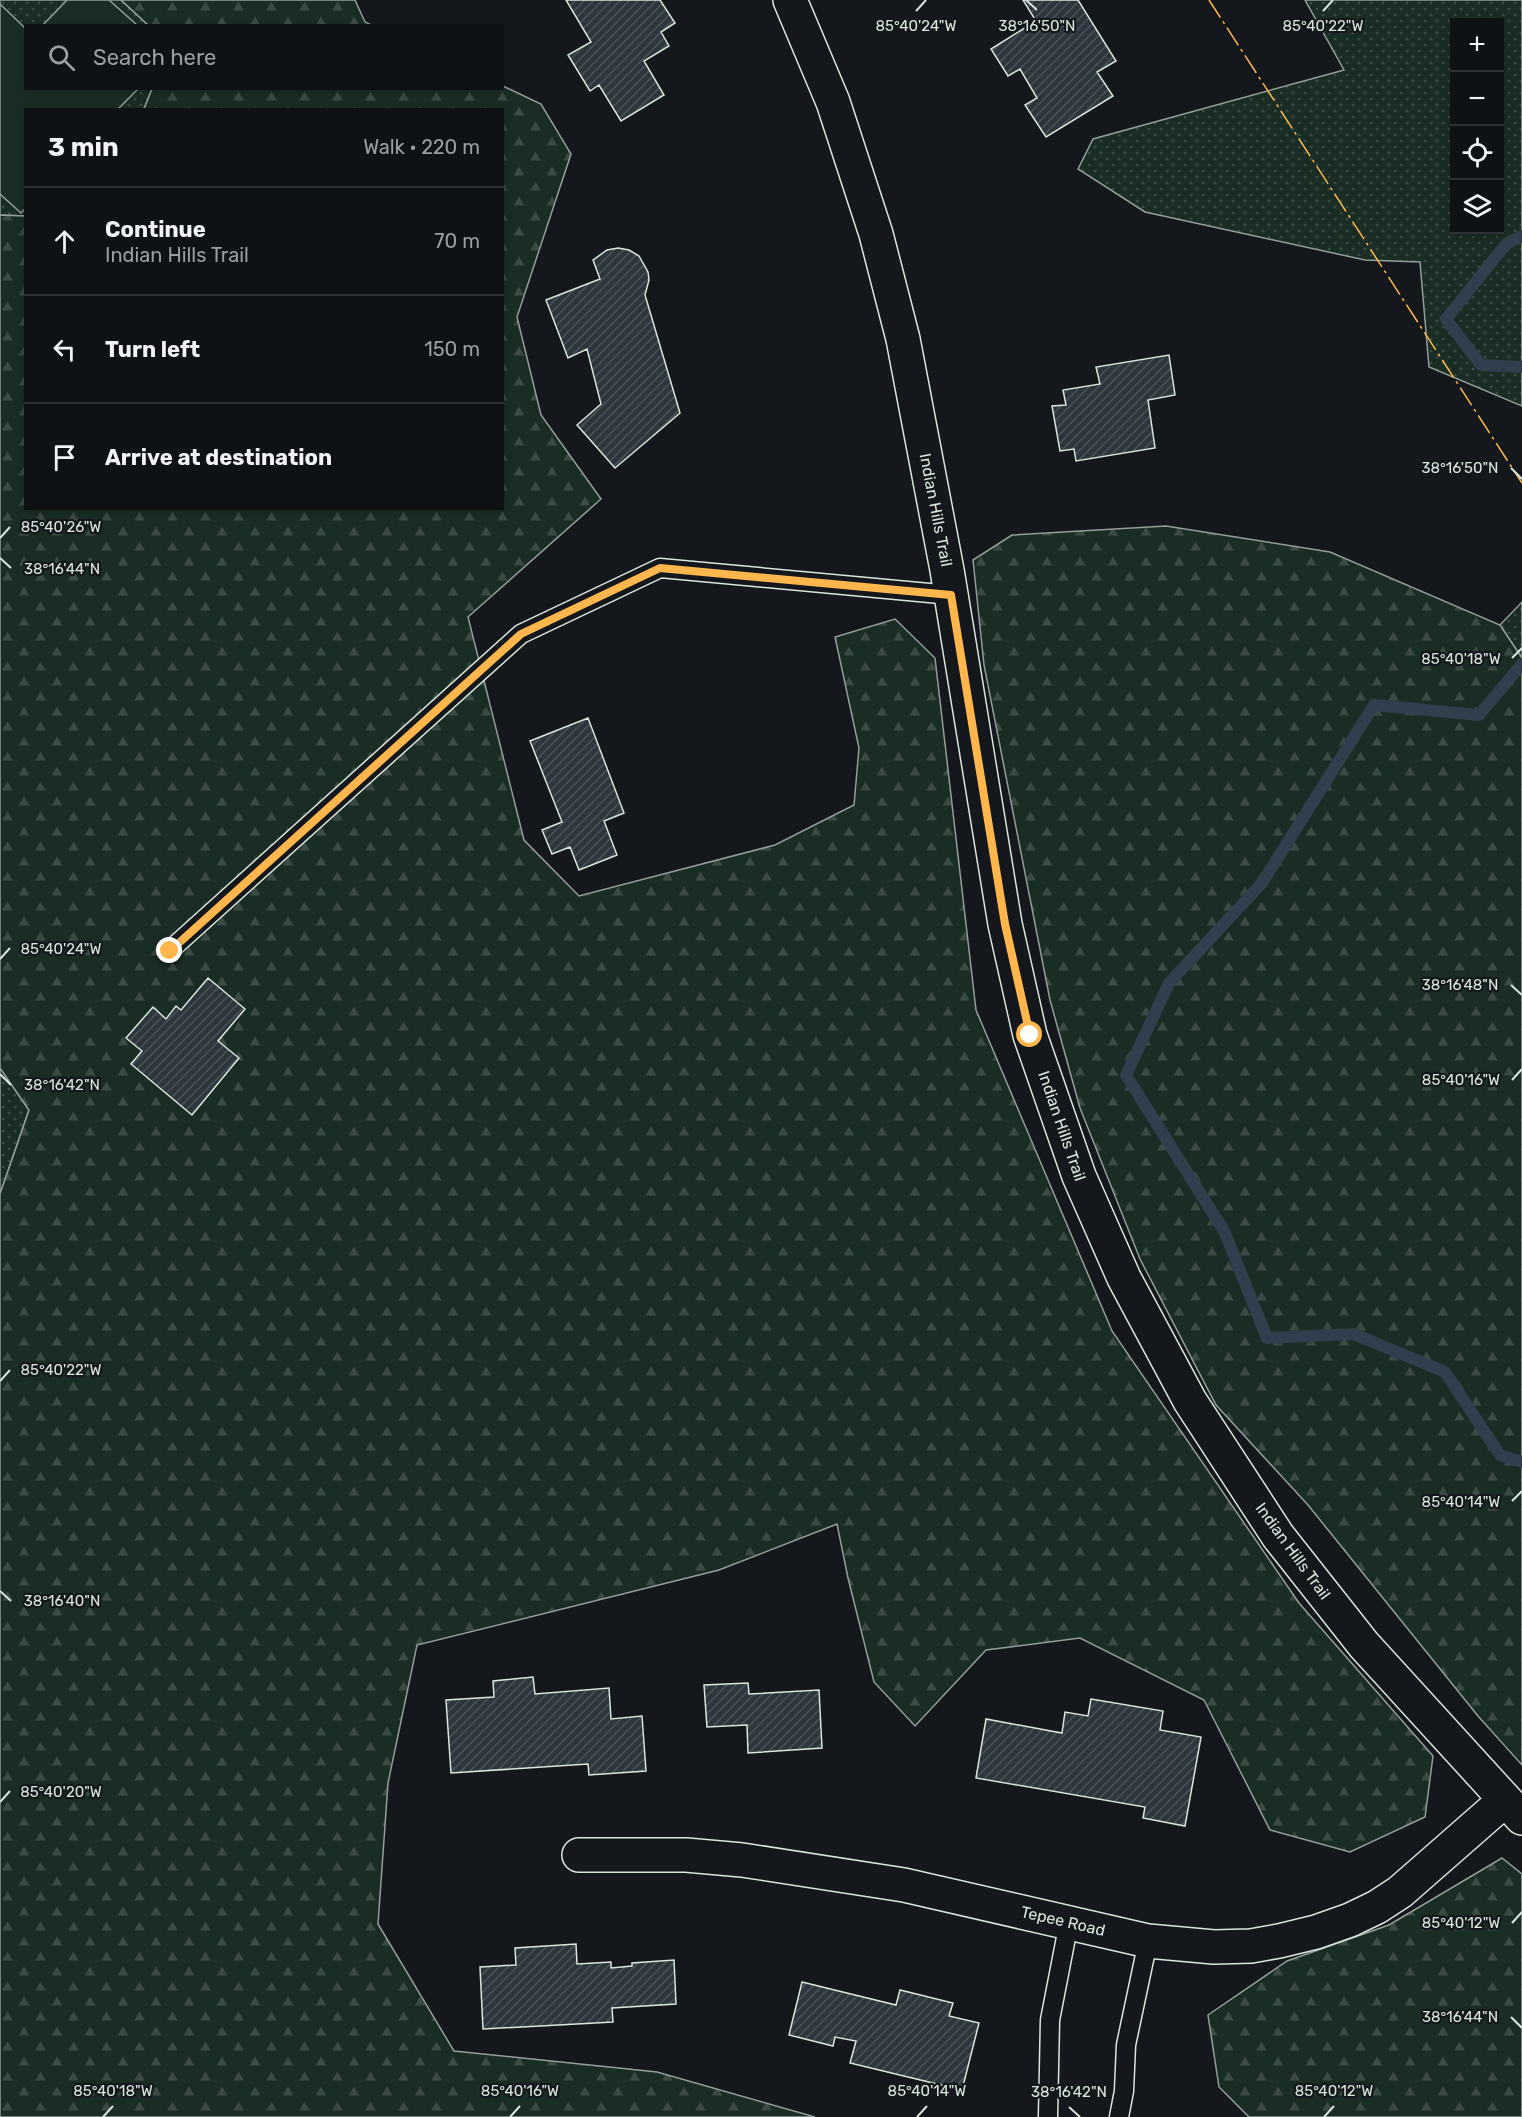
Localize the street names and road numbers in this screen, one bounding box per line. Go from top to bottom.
street label: Indian Hills Trail [916,452,956,568]
street label: Indian Hills Trail [1034,1068,1090,1184]
street label: Indian Hills Trail [1251,1499,1335,1603]
street label: Tepee Road [1019,1902,1107,1940]

